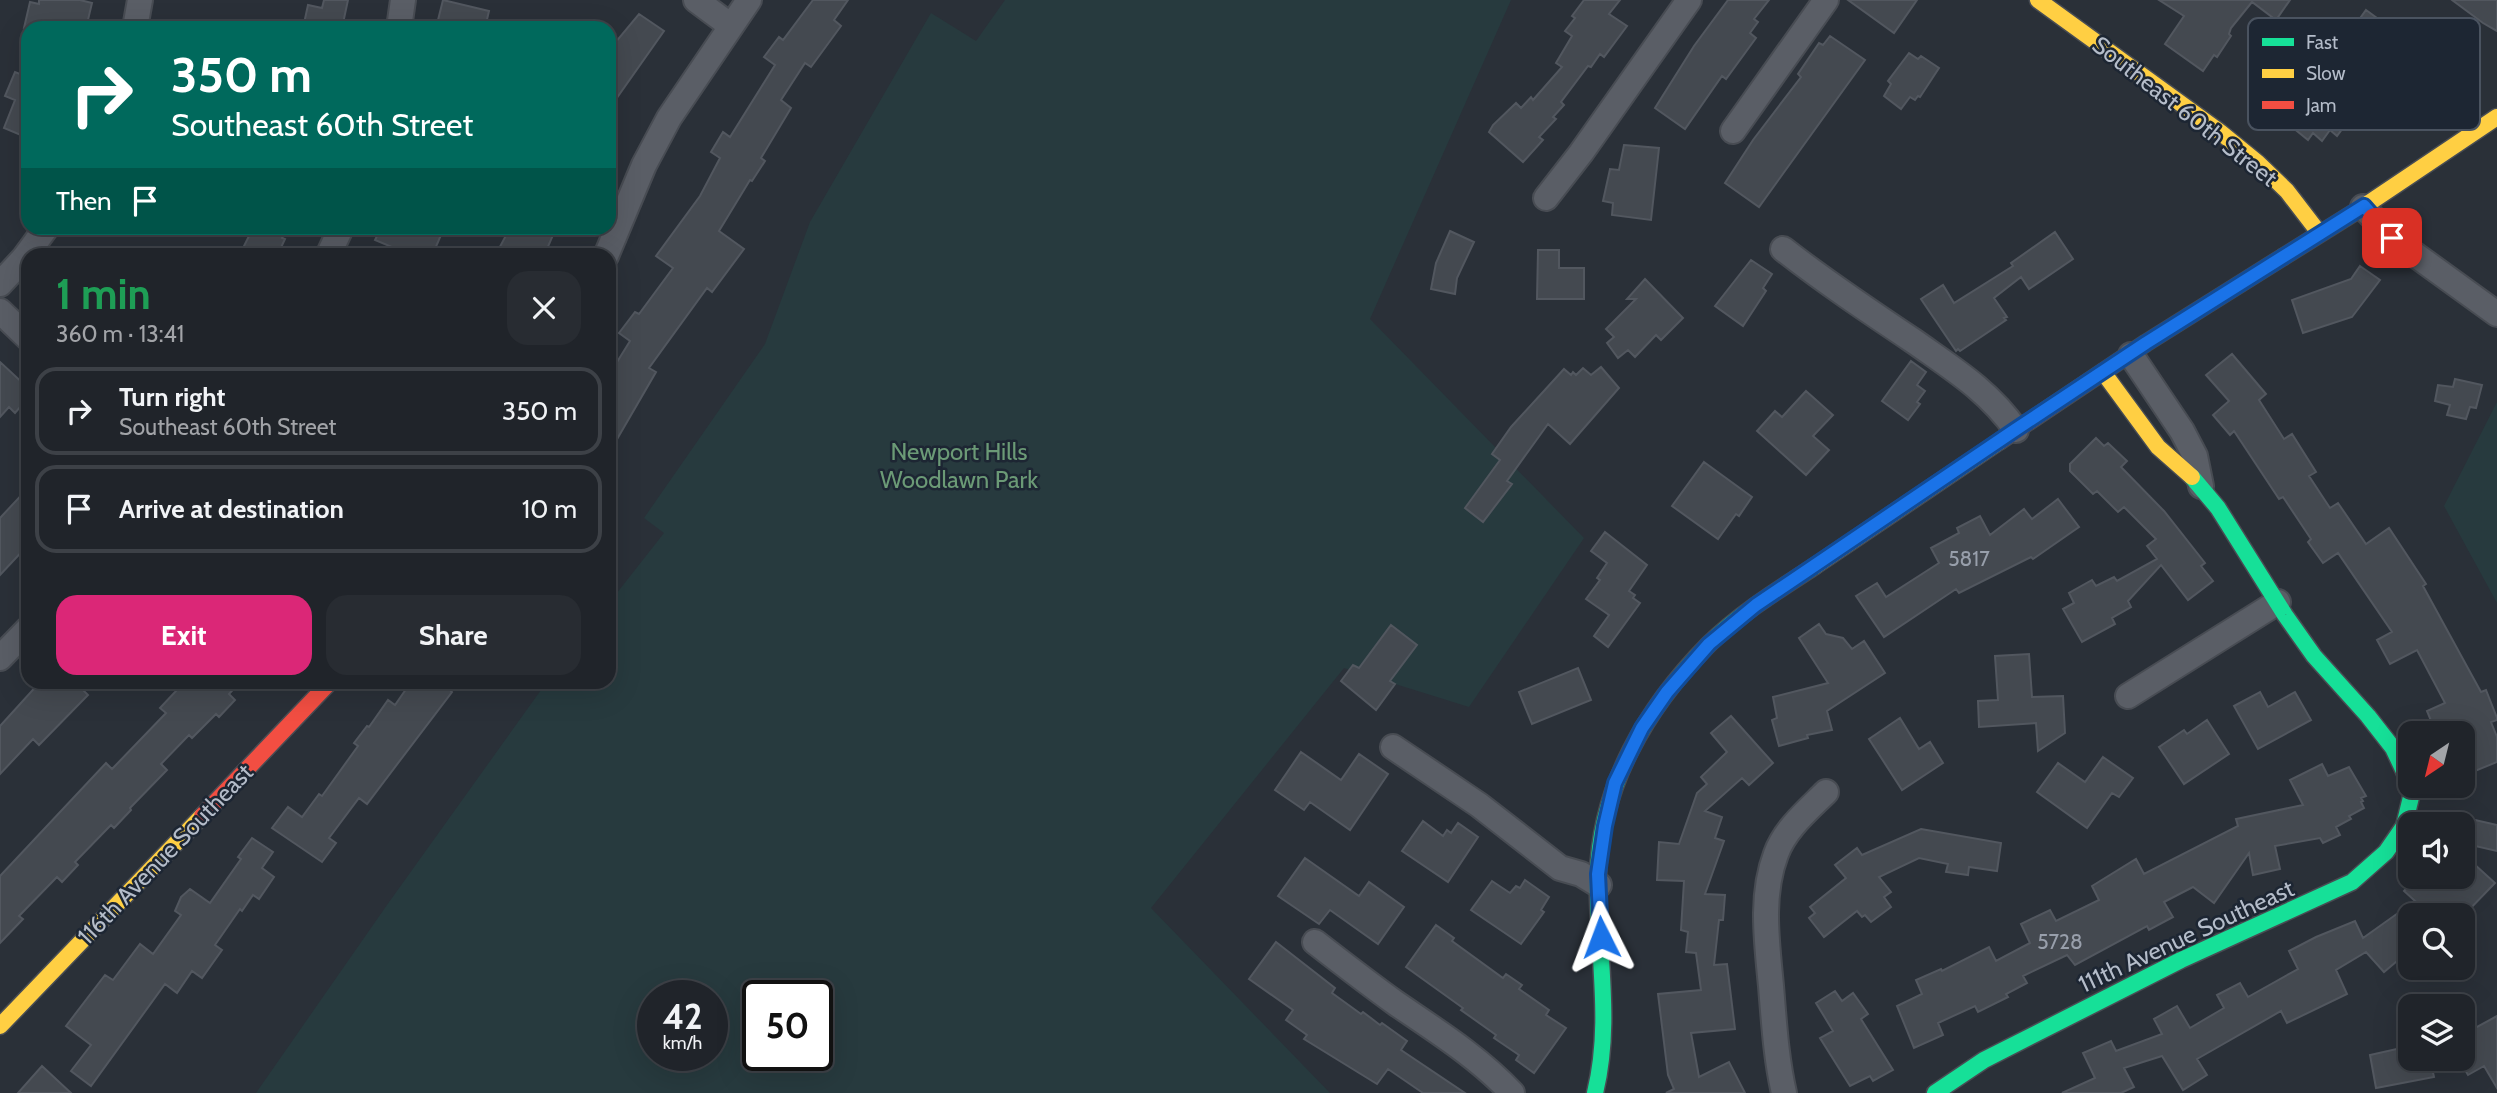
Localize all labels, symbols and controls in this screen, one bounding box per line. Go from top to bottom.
legend [2248,18,2480,130]
street label: Southeast 60th Street [2087,30,2283,192]
text: Fast [2306,31,2339,54]
text: 350 m [171,45,312,104]
icon: right [56,49,147,140]
text: Slow [2306,62,2346,85]
text: Jam [2305,94,2336,117]
text: Southeast 60th Street [171,105,473,144]
icon: arrive [126,182,164,220]
text: Then [56,185,112,217]
pin [2362,208,2422,268]
icon: arrive [2373,219,2411,257]
text: 1 min [56,268,151,320]
button: close [507,271,581,345]
text: 360 m · 13:41 [56,320,184,348]
text: Turn right [119,381,225,413]
icon: right [60,392,98,430]
text: 350 m [502,395,577,427]
text: Southeast 60th Street [119,413,336,441]
park label: Newport Hills Woodlawn Park [880,437,1038,494]
icon: arrive [60,490,98,528]
text: Arrive at destination [119,493,344,525]
text: 10 m [522,493,577,525]
house number: 5817 [1948,546,1990,571]
button: Exit [56,595,312,675]
button: Share [326,595,581,675]
north arrow [2398,721,2474,798]
map controls [2398,721,2475,1071]
street label: 116th Avenue Southeast [71,758,259,950]
button: sound [2398,812,2475,889]
street label: 111th Avenue Southeast [2074,873,2298,999]
position arrow [1564,900,1638,974]
button: search [2398,903,2475,980]
house number: 5728 [2037,929,2083,954]
speed limit sign: 50 [742,980,833,1071]
button: layers [2398,994,2475,1071]
text: 42 [662,995,703,1038]
text: km/h [663,1032,702,1054]

